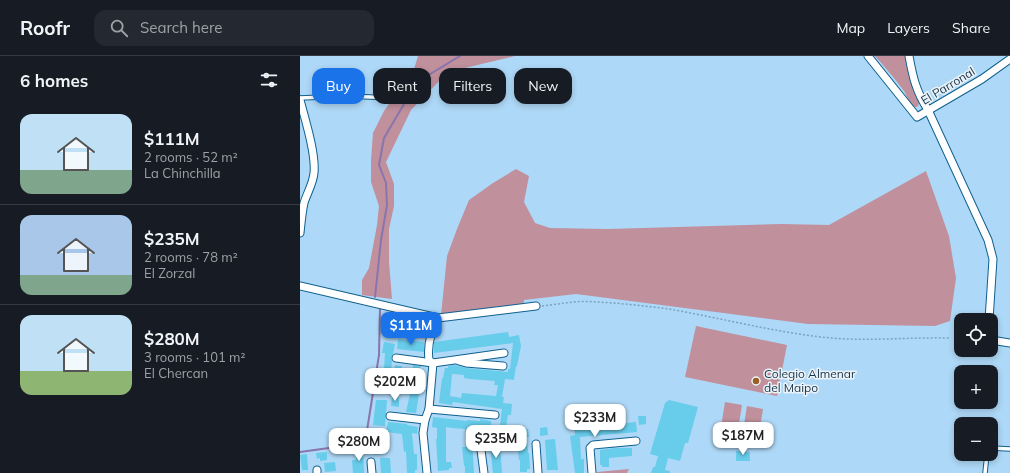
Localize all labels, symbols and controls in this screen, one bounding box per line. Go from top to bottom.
search box [94,10,374,46]
text: Roofr [20,16,70,40]
icon: search [108,17,130,39]
text: Search here [140,18,222,37]
text: Map [836,19,865,37]
text: Layers [887,19,930,37]
text: Share [952,19,990,37]
street label: El Parronal [918,64,977,108]
chip: Buy [312,68,365,104]
chip: Rent [373,68,431,104]
chip: Filters [439,68,506,104]
chip: New [514,68,572,104]
icon: filters [258,69,280,91]
text: 6 homes [20,70,88,91]
text: $111M [144,128,200,149]
icon: home [52,130,100,178]
text: 2 rooms · 52 m² [144,149,238,165]
text: La Chinchilla [144,165,221,181]
text: $235M [144,228,200,249]
icon: home [52,231,100,279]
text: 2 rooms · 78 m² [144,249,238,265]
text: El Zorzal [144,265,195,281]
pin: $111M [383,312,439,346]
map controls [954,313,998,461]
button: locate [954,313,998,357]
text: $111M [390,317,432,333]
text: $280M [144,328,200,349]
icon: home [52,331,100,379]
text: 3 rooms · 101 m² [144,349,245,365]
text: El Chercan [144,365,208,381]
button: + [954,365,998,409]
place label: Colegio Almenar del Maipo [764,366,856,395]
pin: $202M [367,368,423,402]
text: $202M [374,373,416,389]
marker: Colegio Almenar del Maipo [751,376,761,386]
pin: $233M [567,404,623,438]
text: $233M [574,409,616,425]
button: − [954,417,998,461]
pin: $187M [715,422,771,456]
pin: $235M [468,425,524,459]
text: $187M [722,427,764,443]
pin: $280M [331,428,387,462]
text: $235M [475,430,517,446]
text: $280M [338,433,380,449]

